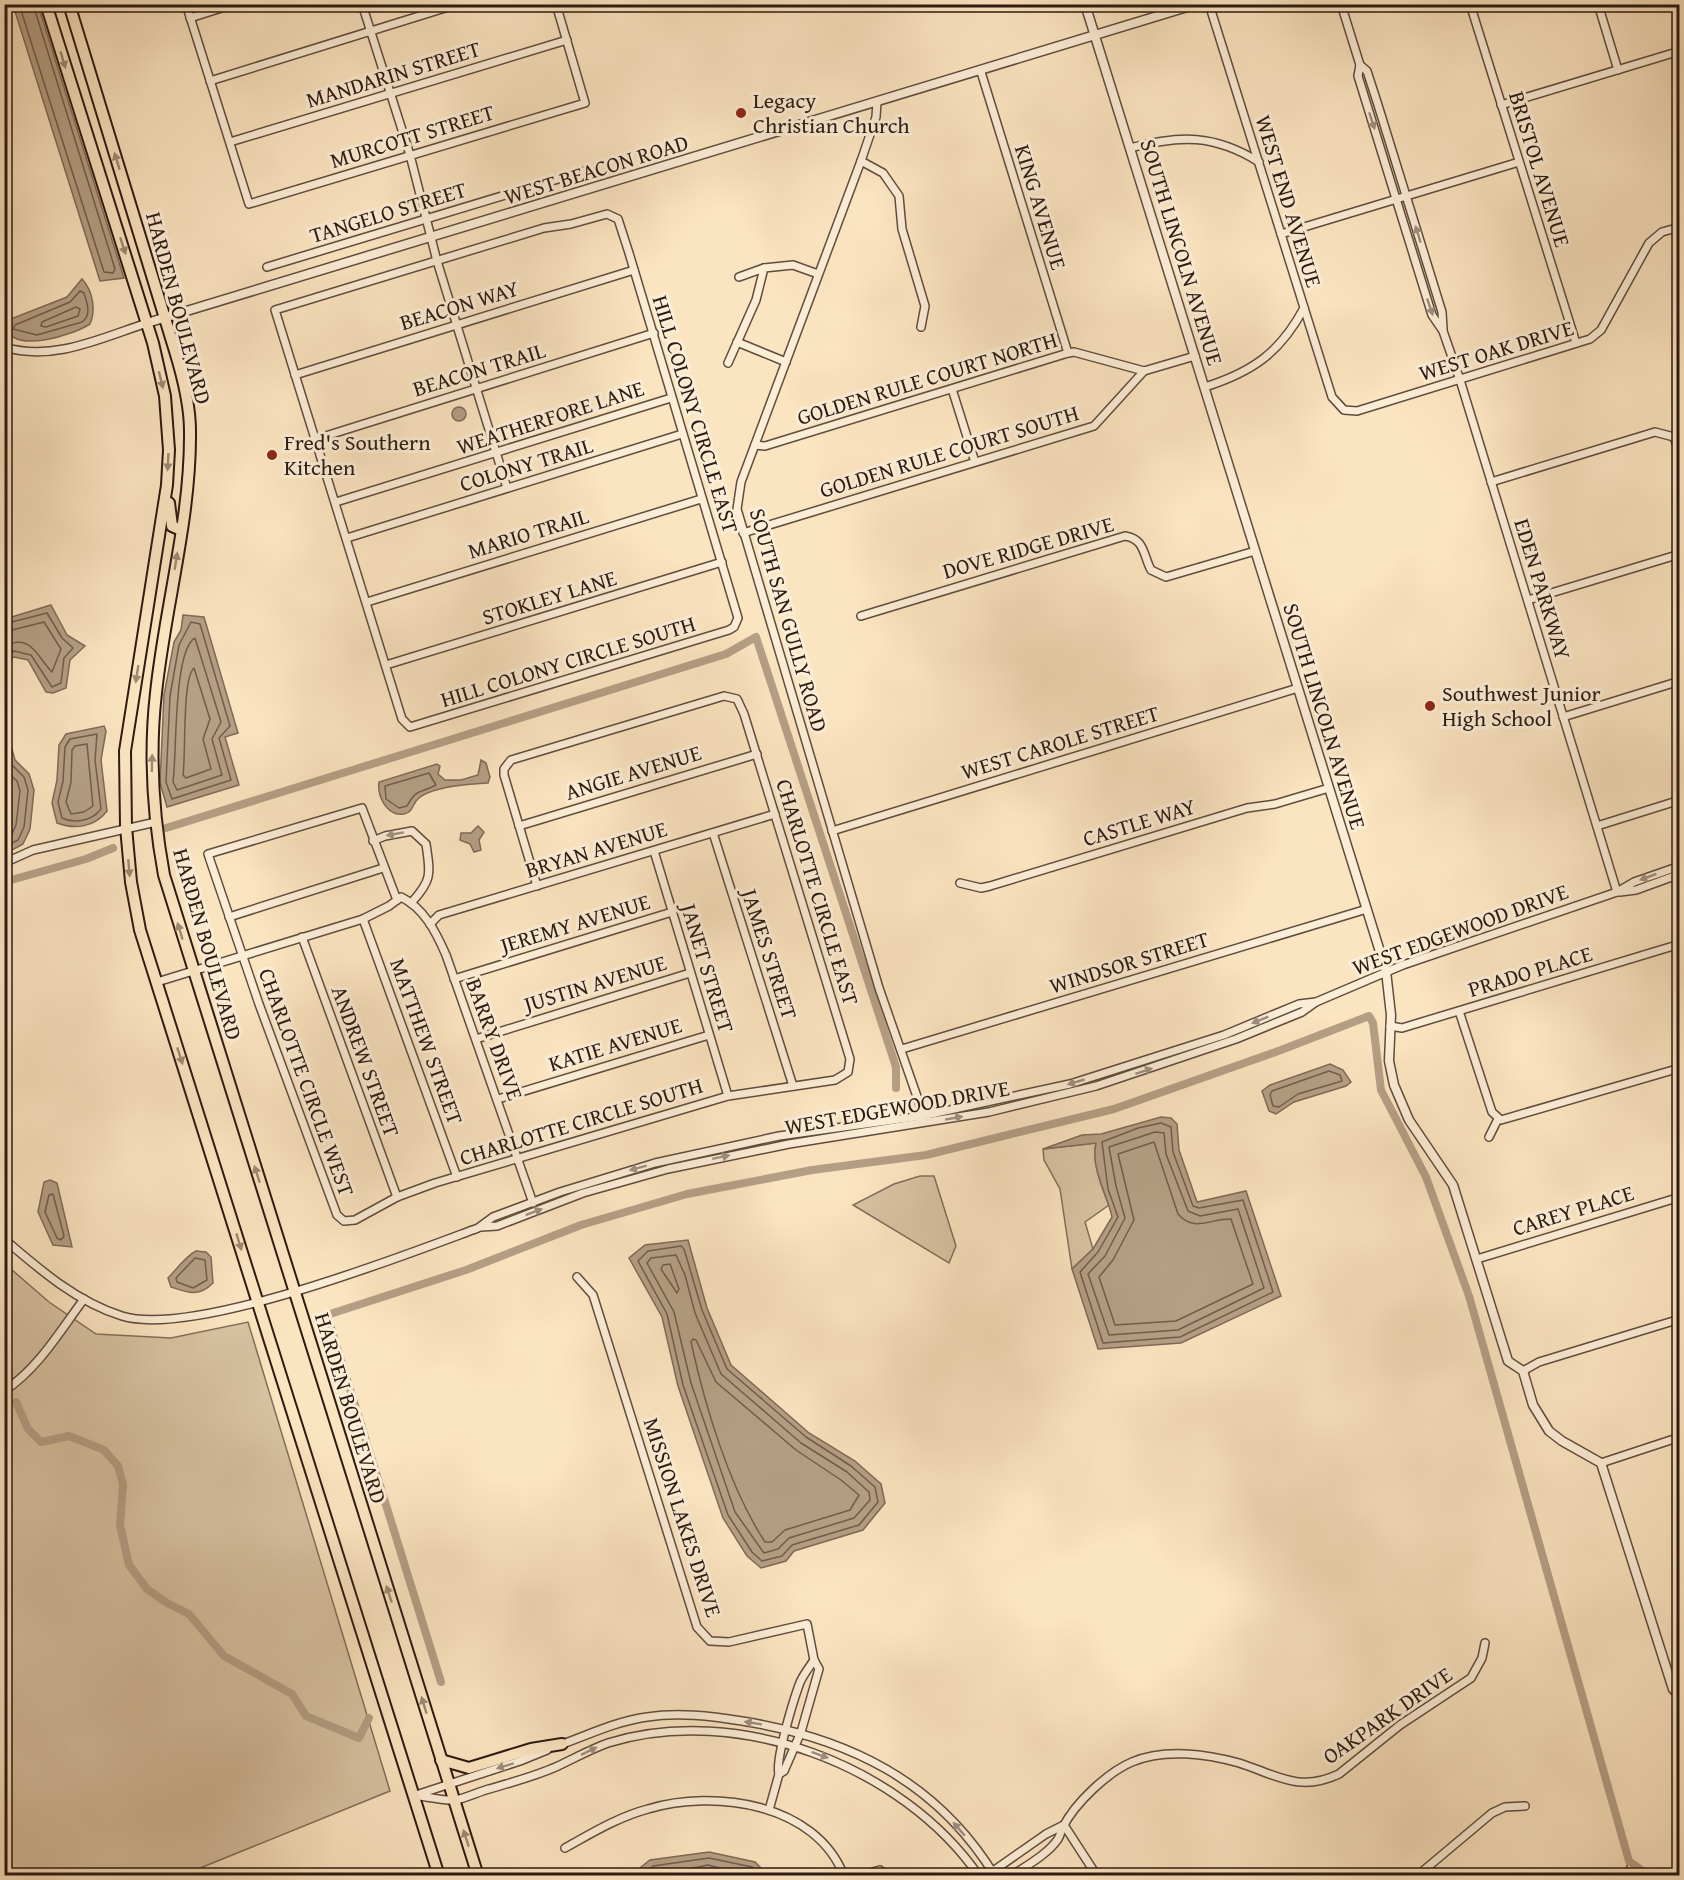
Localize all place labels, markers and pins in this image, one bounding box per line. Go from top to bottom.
place label: Legacy Christian Church [753,84,910,141]
marker: Legacy Christian Church [734,106,748,120]
place label: Fred's Southern Kitchen [284,426,431,483]
marker: Fred's Southern Kitchen [265,448,279,462]
place label: Southwest Junior High School [1442,677,1601,734]
marker: Southwest Junior High School [1423,699,1437,713]

